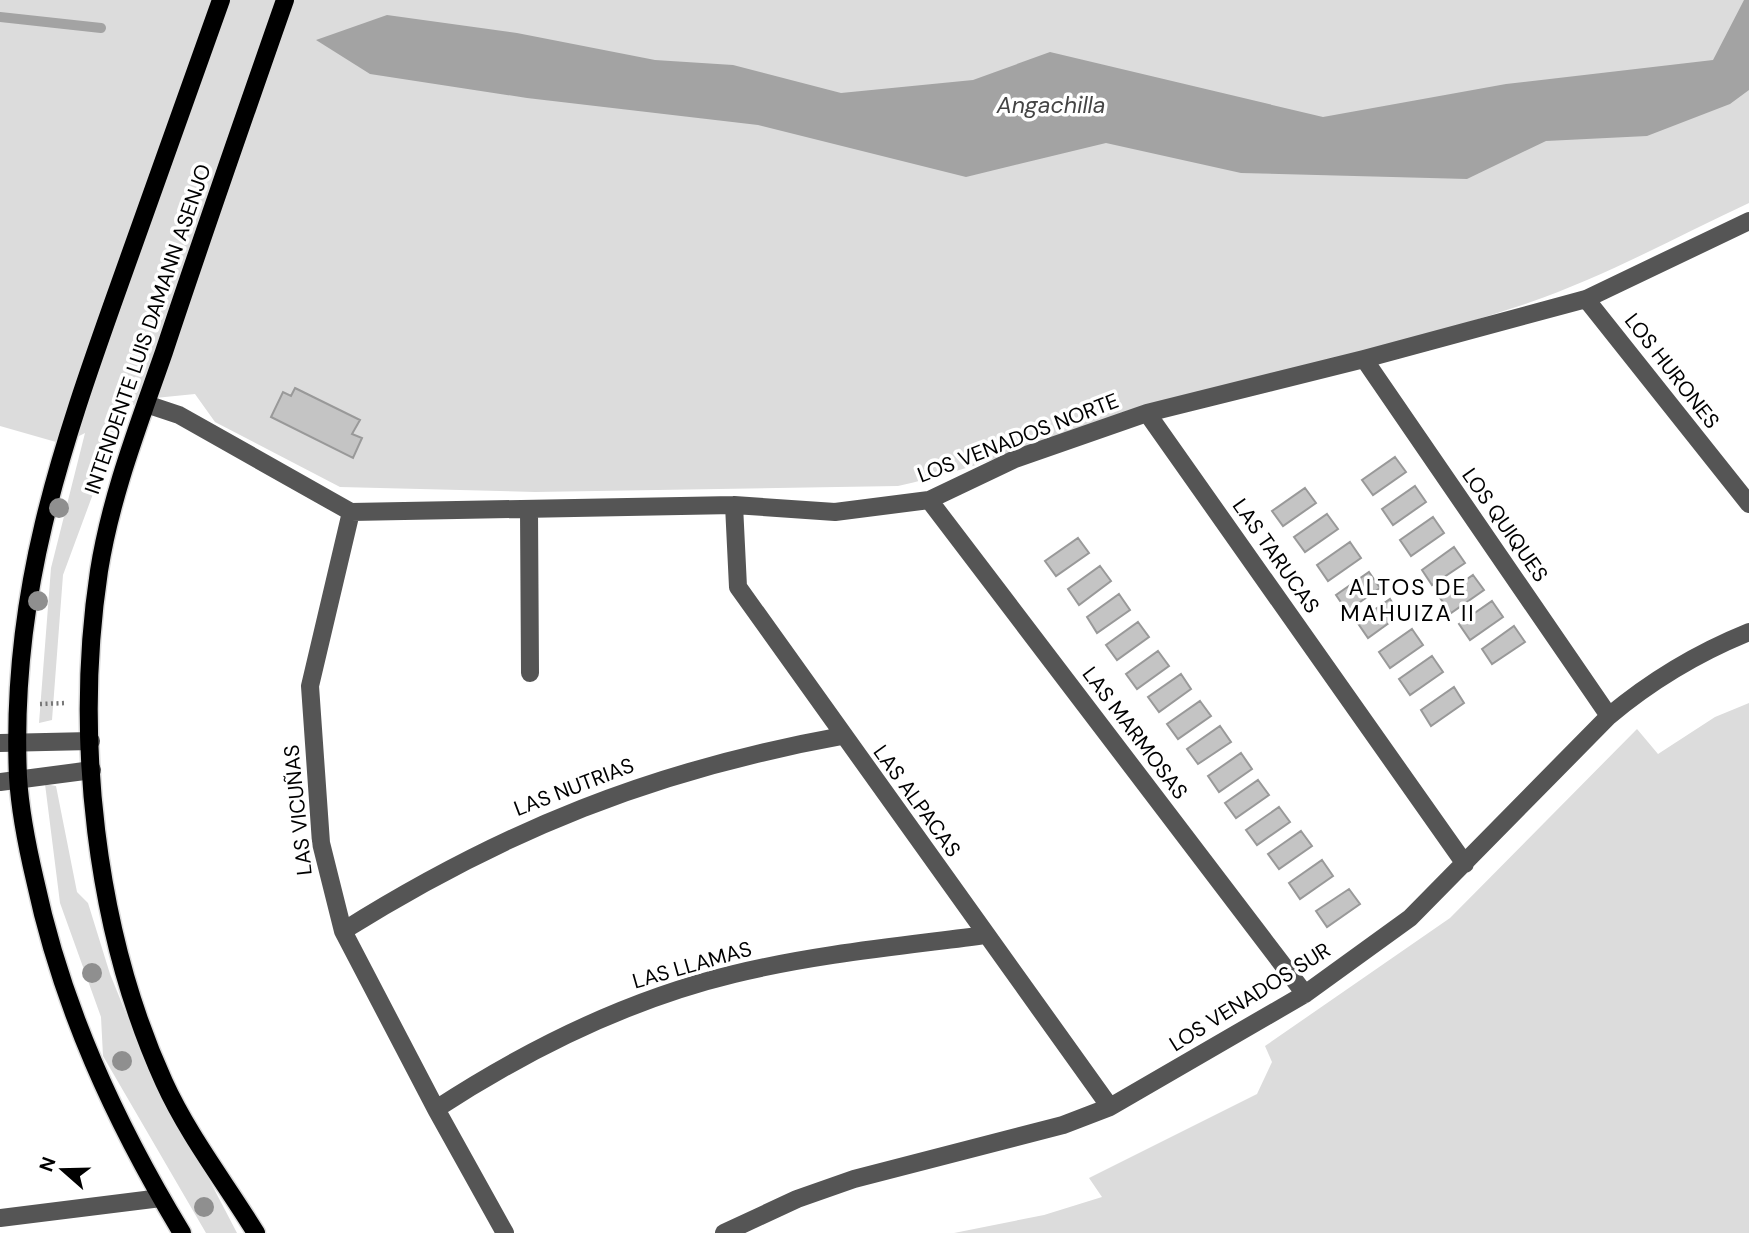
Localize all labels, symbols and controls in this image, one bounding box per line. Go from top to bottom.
water label: Angachilla [996,90,1105,120]
street label: INTENDENTE LUIS DAMANN ASENJO [78,160,218,498]
street label: LOS HURONES [1618,308,1726,434]
street label: LOS VENADOS NORTE [913,387,1123,489]
street label: LOS QUIQUES [1455,463,1555,587]
street label: LAS TARUCAS [1226,493,1326,619]
district label: ALTOS DE MAHUIZA II [1340,572,1476,628]
street label: LAS MARMOSAS [1076,661,1194,805]
street label: LAS ALPACAS [867,739,967,863]
street label: LAS VICUÑAS [277,743,319,877]
street label: LAS NUTRIAS [510,751,638,823]
street label: LAS LLAMAS [629,935,755,995]
street label: LOS VENADOS SUR [1164,936,1336,1058]
north arrow [28,1135,98,1205]
text: N [33,1154,62,1175]

